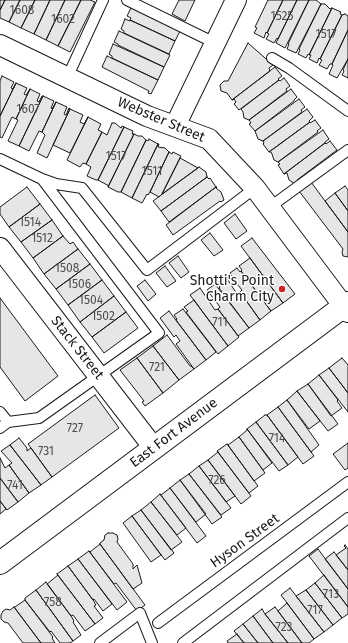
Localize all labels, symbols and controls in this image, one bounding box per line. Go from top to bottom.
house number: 1608 [10,4,34,18]
house number: 1525 [270,10,294,24]
house number: 1602 [51,13,75,27]
house number: 1517 [315,28,337,42]
street label: Webster Street [115,94,207,146]
house number: 1607 [16,103,40,117]
house number: 1517 [105,150,127,164]
house number: 1511 [142,165,162,179]
house number: 1514 [19,216,41,230]
house number: 1512 [31,232,53,246]
house number: 1508 [55,262,79,276]
place label: Shotti's Point Charm City [190,273,274,306]
house number: 1506 [67,278,91,292]
marker: Shotti's Point Charm City [277,284,287,294]
house number: 1504 [79,294,103,308]
house number: 1502 [91,310,115,324]
street label: Stack Street [47,313,107,383]
house number: 711 [212,316,228,330]
house number: 721 [149,361,165,375]
street label: East Fort Avenue [127,395,221,471]
house number: 727 [67,422,83,436]
house number: 714 [269,432,285,446]
house number: 731 [38,445,54,459]
house number: 726 [208,474,226,488]
house number: 741 [7,479,23,493]
street label: Hyson Street [207,510,283,572]
house number: 713 [323,588,339,602]
house number: 758 [44,596,62,610]
house number: 717 [307,604,323,618]
house number: 723 [275,621,293,635]

